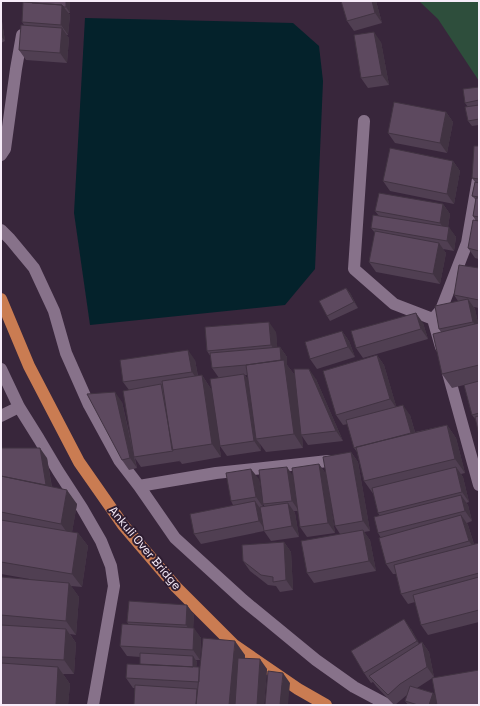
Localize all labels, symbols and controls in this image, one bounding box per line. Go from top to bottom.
street label: Ankuli Over Bridge [105,503,185,593]

